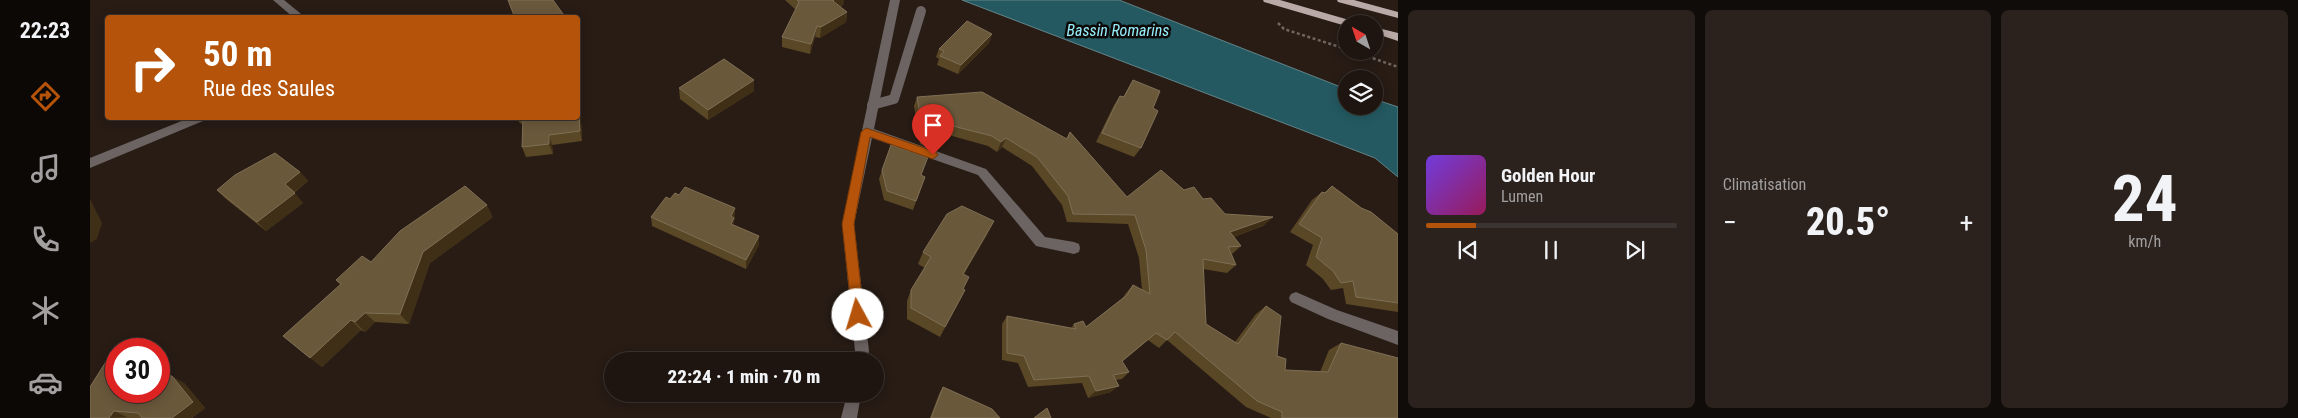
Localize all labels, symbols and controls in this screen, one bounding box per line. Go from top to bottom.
north arrow [1338,15,1382,60]
map controls [1338,15,1383,115]
text: 22:23 [20,18,70,43]
water label: Bassin Romarins [1067,21,1169,40]
text: 50 m [203,34,272,75]
icon: right [120,35,185,100]
button: layers [1338,70,1383,115]
text: Rue des Saules [203,76,335,101]
icon: directions [28,79,63,114]
pin [912,104,954,155]
icon: arrive [919,111,947,139]
icon: music [28,151,63,186]
text: 24 [2112,161,2178,237]
text: Golden Hour [1501,164,1595,187]
text: Climatisation [1723,175,1806,194]
text: Lumen [1501,187,1543,206]
text: 20.5° [1806,200,1890,244]
text: − [1723,206,1737,239]
text: + [1959,206,1973,239]
icon: phone [28,222,63,257]
text: km/h [2128,232,2161,251]
icon: previous [1454,236,1482,264]
icon: pause [1537,236,1565,264]
icon: next [1621,236,1649,264]
position arrow [831,288,883,340]
icon: climate [28,293,63,328]
speed limit sign: 30 [105,338,170,403]
icon: car [28,365,63,400]
text: 22:24 · 1 min · 70 m [668,365,820,388]

